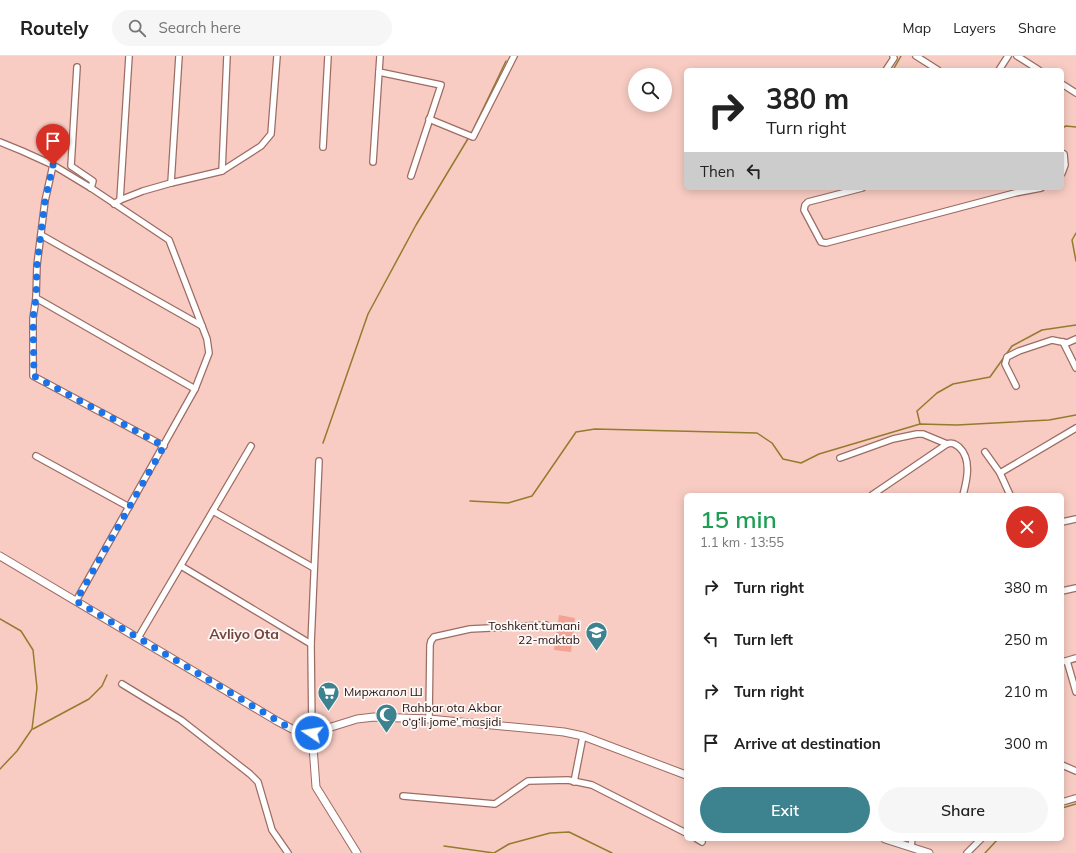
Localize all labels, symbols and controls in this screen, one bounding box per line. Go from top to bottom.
search box [112,10,392,46]
text: Routely [20,16,88,40]
icon: search [126,17,148,39]
text: Search here [158,18,241,37]
text: Map [902,19,931,37]
text: Layers [953,19,996,37]
text: Share [1018,19,1056,37]
map controls [628,68,672,112]
button: search [628,68,672,112]
text: 380 m [766,81,849,116]
icon: right [700,84,752,136]
text: Turn right [766,116,846,139]
pin [36,124,70,165]
icon: arrive [42,130,64,152]
icon: left [743,160,765,182]
text: Then [700,162,735,181]
text: 15 min [700,504,777,534]
button: close [1006,506,1048,548]
text: 1.1 km · 13:55 [700,534,784,550]
icon: right [700,576,722,598]
text: Turn right [734,578,804,597]
text: 380 m [1004,578,1048,597]
place label: Toshkent tumani 22-maktab [488,618,580,647]
school or university icon: Toshkent tumani 22-maktab [583,620,609,653]
district label: Avliyo Ota [209,625,279,643]
icon: left [700,628,722,650]
text: Turn left [734,630,793,649]
text: 250 m [1004,630,1048,649]
supermarket icon: Миржалол Ш [316,679,342,712]
icon: right [700,680,722,702]
text: Turn right [734,682,804,701]
text: 210 m [1004,682,1048,701]
place label: Миржалол Ш [344,684,423,699]
place label: Rahbar ota Akbar o‘g‘li jome’ masjidi [402,700,502,729]
mosque icon: Rahbar ota Akbar o‘g‘li jome’ masjidi [373,702,399,735]
position arrow [291,712,333,754]
icon: arrive [700,732,722,754]
text: Arrive at destination [734,734,881,753]
text: 300 m [1004,734,1048,753]
button: Exit [700,787,870,833]
button: Share [878,787,1048,833]

